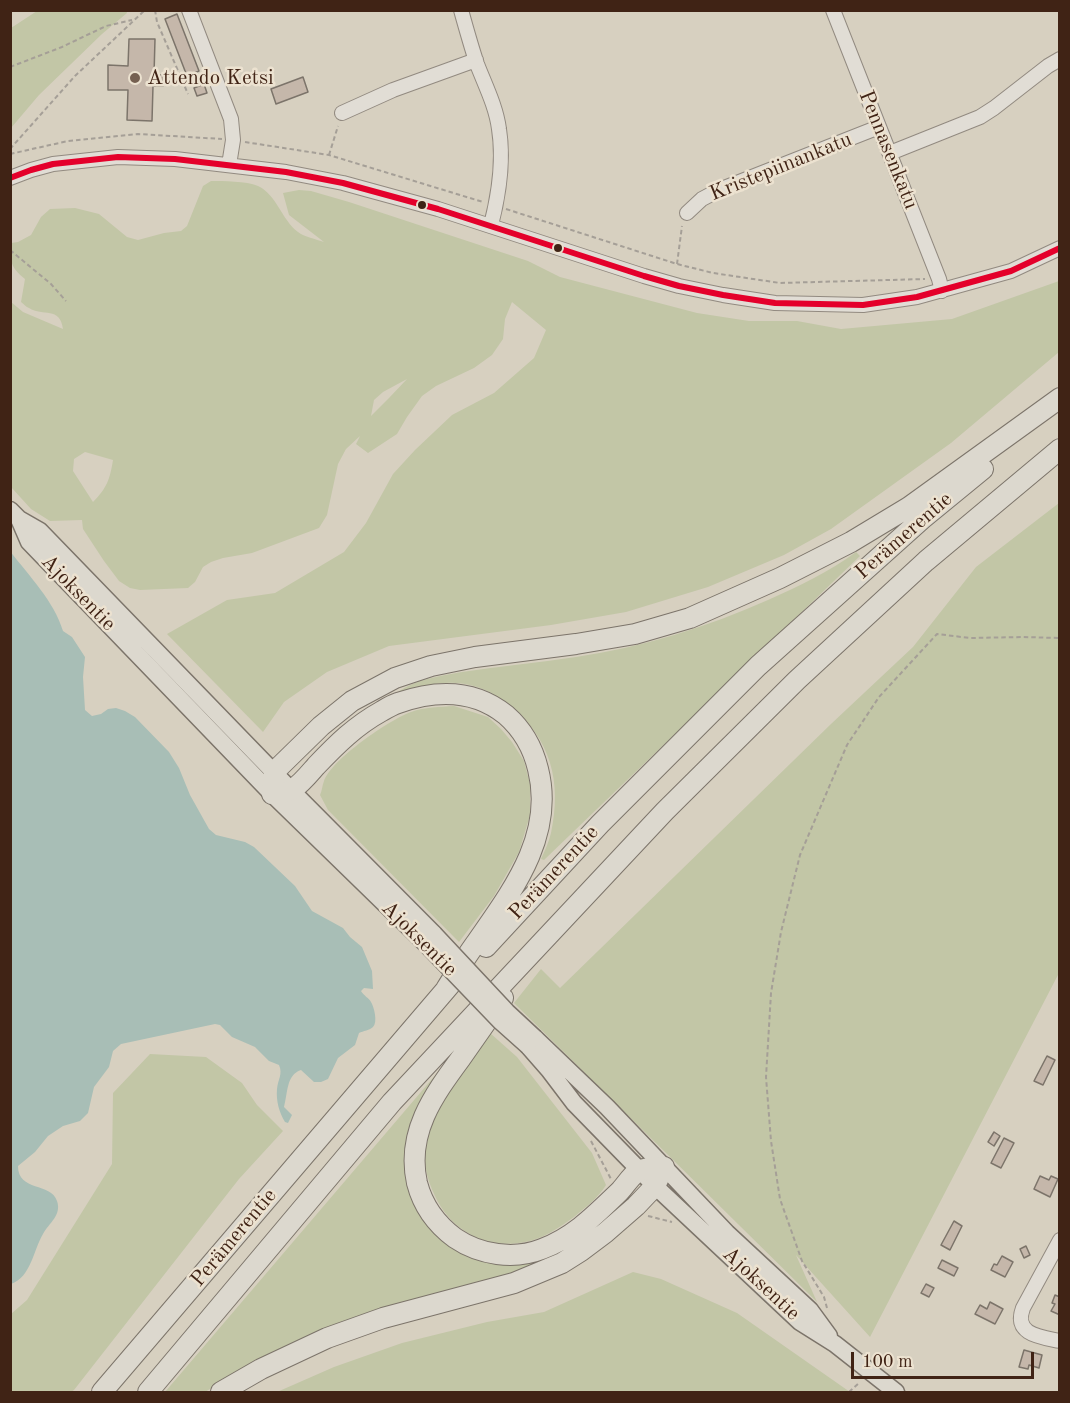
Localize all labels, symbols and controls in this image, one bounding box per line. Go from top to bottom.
place label: Attendo Ketsi [147,65,274,91]
marker: Attendo Ketsi [128,71,142,85]
street label: Pennasenkatu [853,87,923,213]
street label: Kristepiinankatu [706,127,856,207]
unlabelled marker [416,199,428,211]
unlabelled marker [552,242,564,254]
street label: Perämerentie [850,487,958,585]
street label: Ajoksentie [35,549,121,637]
street label: Perämerentie [504,820,604,926]
street label: Ajoksentie [376,896,462,982]
street label: Perämerentie [186,1184,282,1292]
street label: Ajoksentie [717,1242,805,1326]
scale bar [854,1340,1037,1378]
text: 100 m [862,1353,913,1371]

